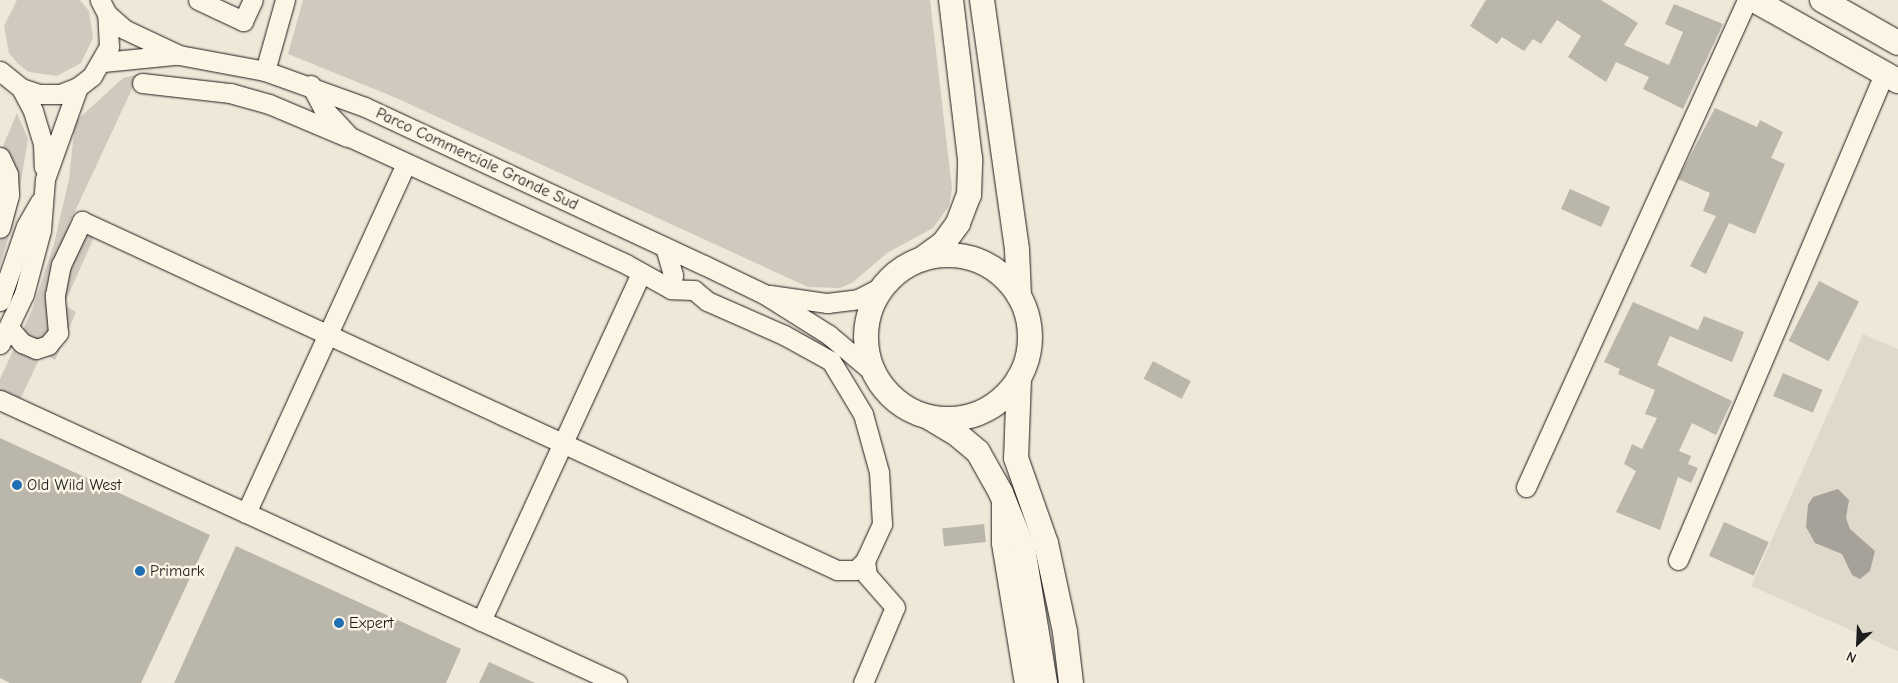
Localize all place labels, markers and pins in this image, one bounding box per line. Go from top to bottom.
place label: Old Wild West [27,475,121,495]
marker: Old Wild West [11,479,23,491]
place label: Primark [150,561,205,581]
marker: Primark [134,565,146,577]
place label: Expert [349,613,394,633]
marker: Expert [333,617,345,629]

